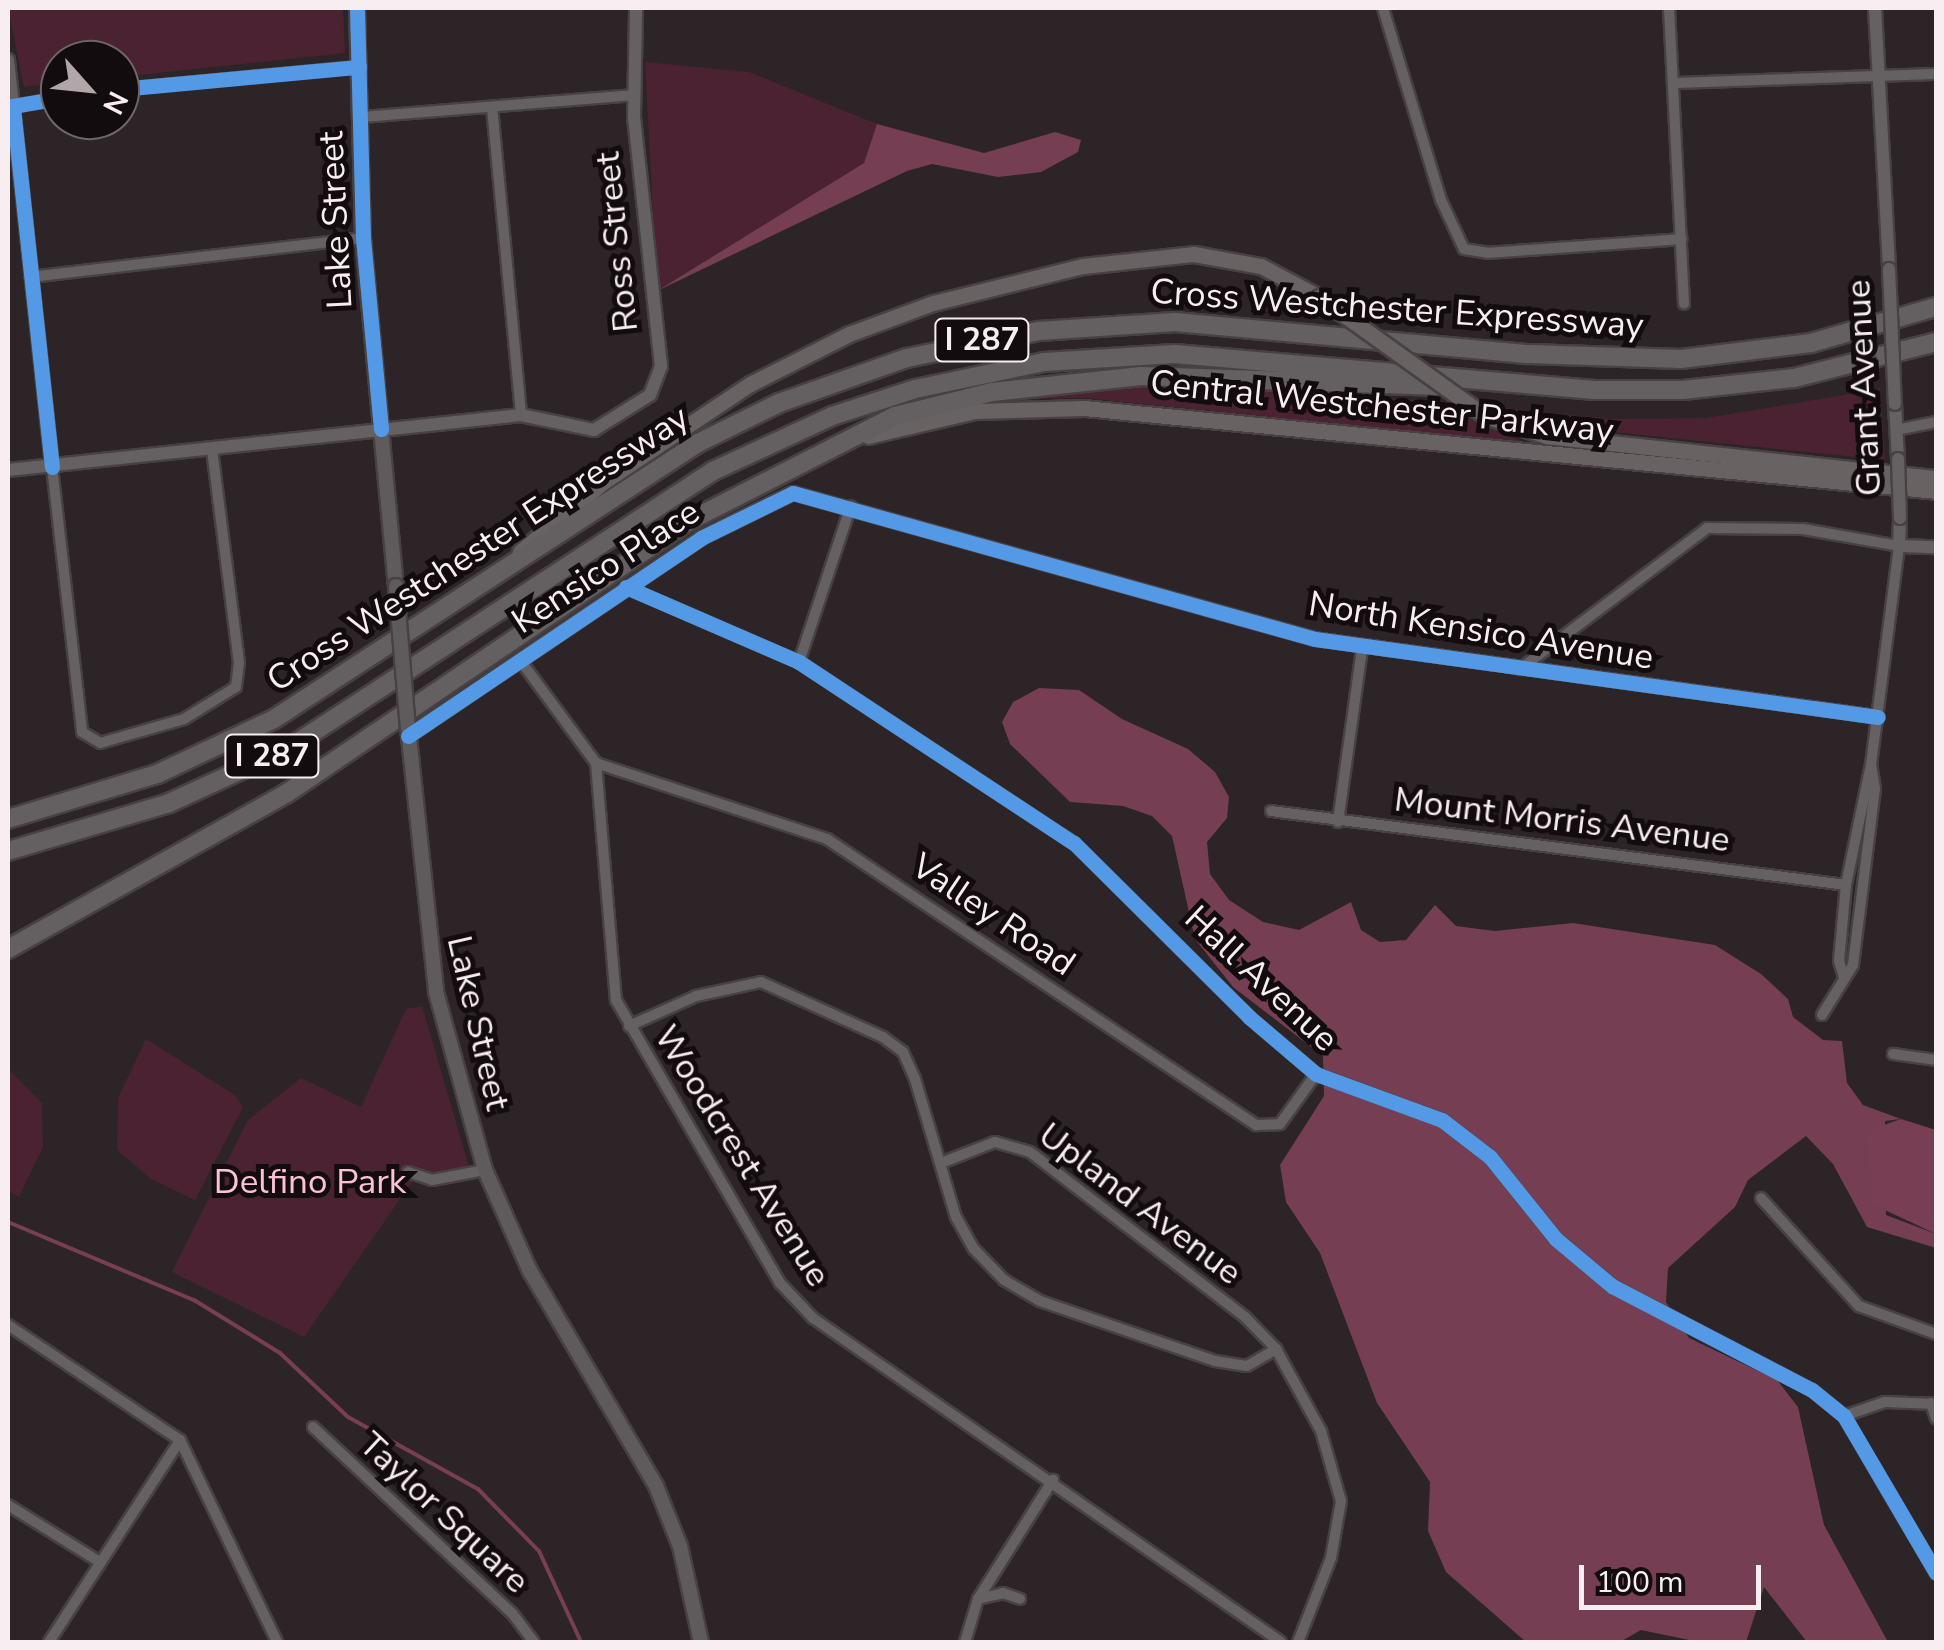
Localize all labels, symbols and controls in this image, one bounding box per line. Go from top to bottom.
north arrow [40,40,140,140]
text: N [93,85,137,121]
street label: Lake Street [310,130,362,310]
street label: Ross Street [587,150,647,334]
street label: Cross Westchester Expressway [1149,271,1645,347]
street label: Grant Avenue [1837,279,1891,497]
road number: I 287 [932,313,1032,367]
street label: Central Westchester Parkway [1148,362,1616,452]
street label: Cross Westchester Expressway [259,397,697,701]
street label: Kensico Place [504,491,708,643]
street label: North Kensico Avenue [1306,583,1656,679]
road number: I 287 [222,729,322,783]
street label: Mount Morris Avenue [1392,779,1732,861]
street label: Valley Road [903,845,1083,985]
street label: Hall Avenue [1176,897,1346,1061]
street label: Lake Street [438,932,518,1114]
street label: Woodcrest Avenue [645,1018,839,1294]
street label: Upland Avenue [1030,1114,1250,1294]
park label: Delfino Park [214,1161,406,1203]
street label: Taylor Square [350,1424,538,1602]
scale bar [1584,1545,1766,1607]
text: 100 m [1596,1562,1683,1603]

